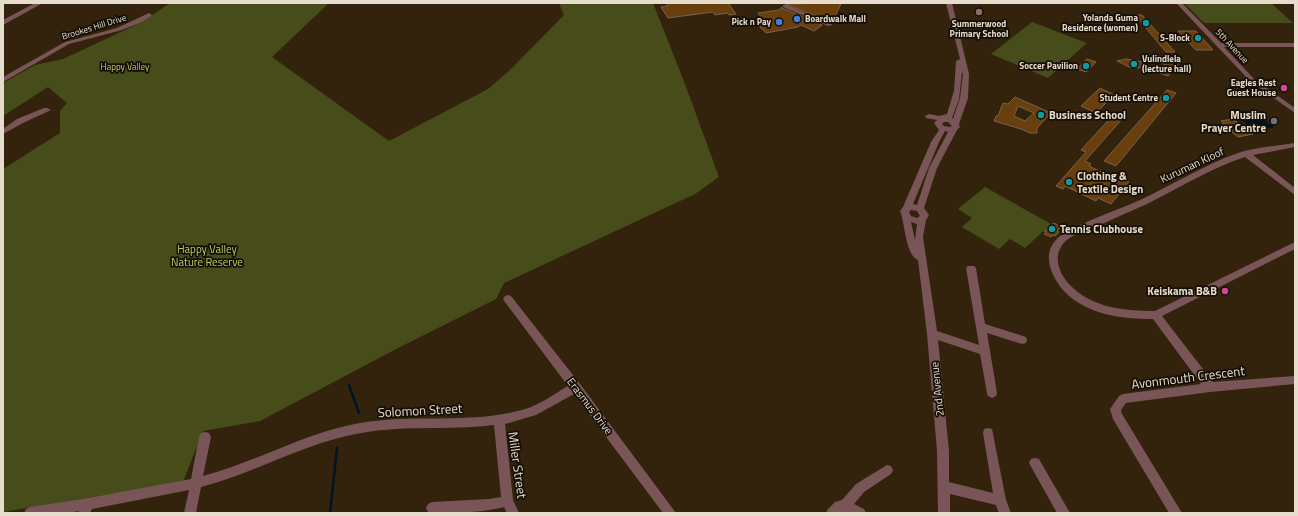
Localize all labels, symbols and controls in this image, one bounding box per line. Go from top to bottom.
marker: Summerwood Primary School [974,7,984,17]
street label: Brookes Hill Drive [60,10,128,43]
place label: Yolanda Guma Residence (women) [1062,11,1138,34]
place label: Boardwalk Mall [805,12,866,25]
marker: Boardwalk Mall [792,14,802,24]
place label: Pick n Pay [731,15,771,28]
marker: Pick n Pay [774,17,784,27]
place label: Summerwood Primary School [950,17,1008,40]
marker: Yolanda Guma Residence (women) [1141,18,1151,28]
street label: 5th Avenue [1213,25,1252,66]
place label: S-Block [1160,31,1190,44]
marker: S-Block [1193,33,1203,43]
place label: Vulindlela (lecture hall) [1142,52,1191,75]
place label: Soccer Pavilion [1019,59,1078,72]
marker: Vulindlela (lecture hall) [1129,59,1139,69]
park label: Happy Valley [101,60,150,73]
marker: Soccer Pavilion [1081,61,1091,71]
place label: Eagles Rest Guest House [1227,76,1277,99]
marker: Eagles Rest Guest House [1279,83,1289,93]
place label: Student Centre [1100,91,1158,104]
marker: Student Centre [1161,93,1171,103]
place label: Business School [1049,107,1126,123]
place label: Muslim Prayer Centre [1201,107,1266,136]
marker: Business School [1036,110,1046,120]
marker: Muslim Prayer Centre [1269,116,1279,126]
street label: Kuruman Kloof [1157,143,1227,187]
place label: Clothing & Textile Design [1077,168,1143,197]
marker: Clothing & Textile Design [1064,177,1074,187]
place label: Tennis Clubhouse [1060,221,1143,237]
marker: Tennis Clubhouse [1047,224,1057,234]
park label: Happy Valley Nature Reserve [171,241,243,270]
place label: Keiskama B&B [1147,283,1217,299]
marker: Keiskama B&B [1220,286,1230,296]
street label: Avonmouth Crescent [1130,360,1246,394]
street label: 2nd Avenue [926,361,948,417]
street label: Erasmus Drive [563,374,617,438]
street label: Solomon Street [377,398,463,422]
street label: Miller Street [503,430,533,500]

